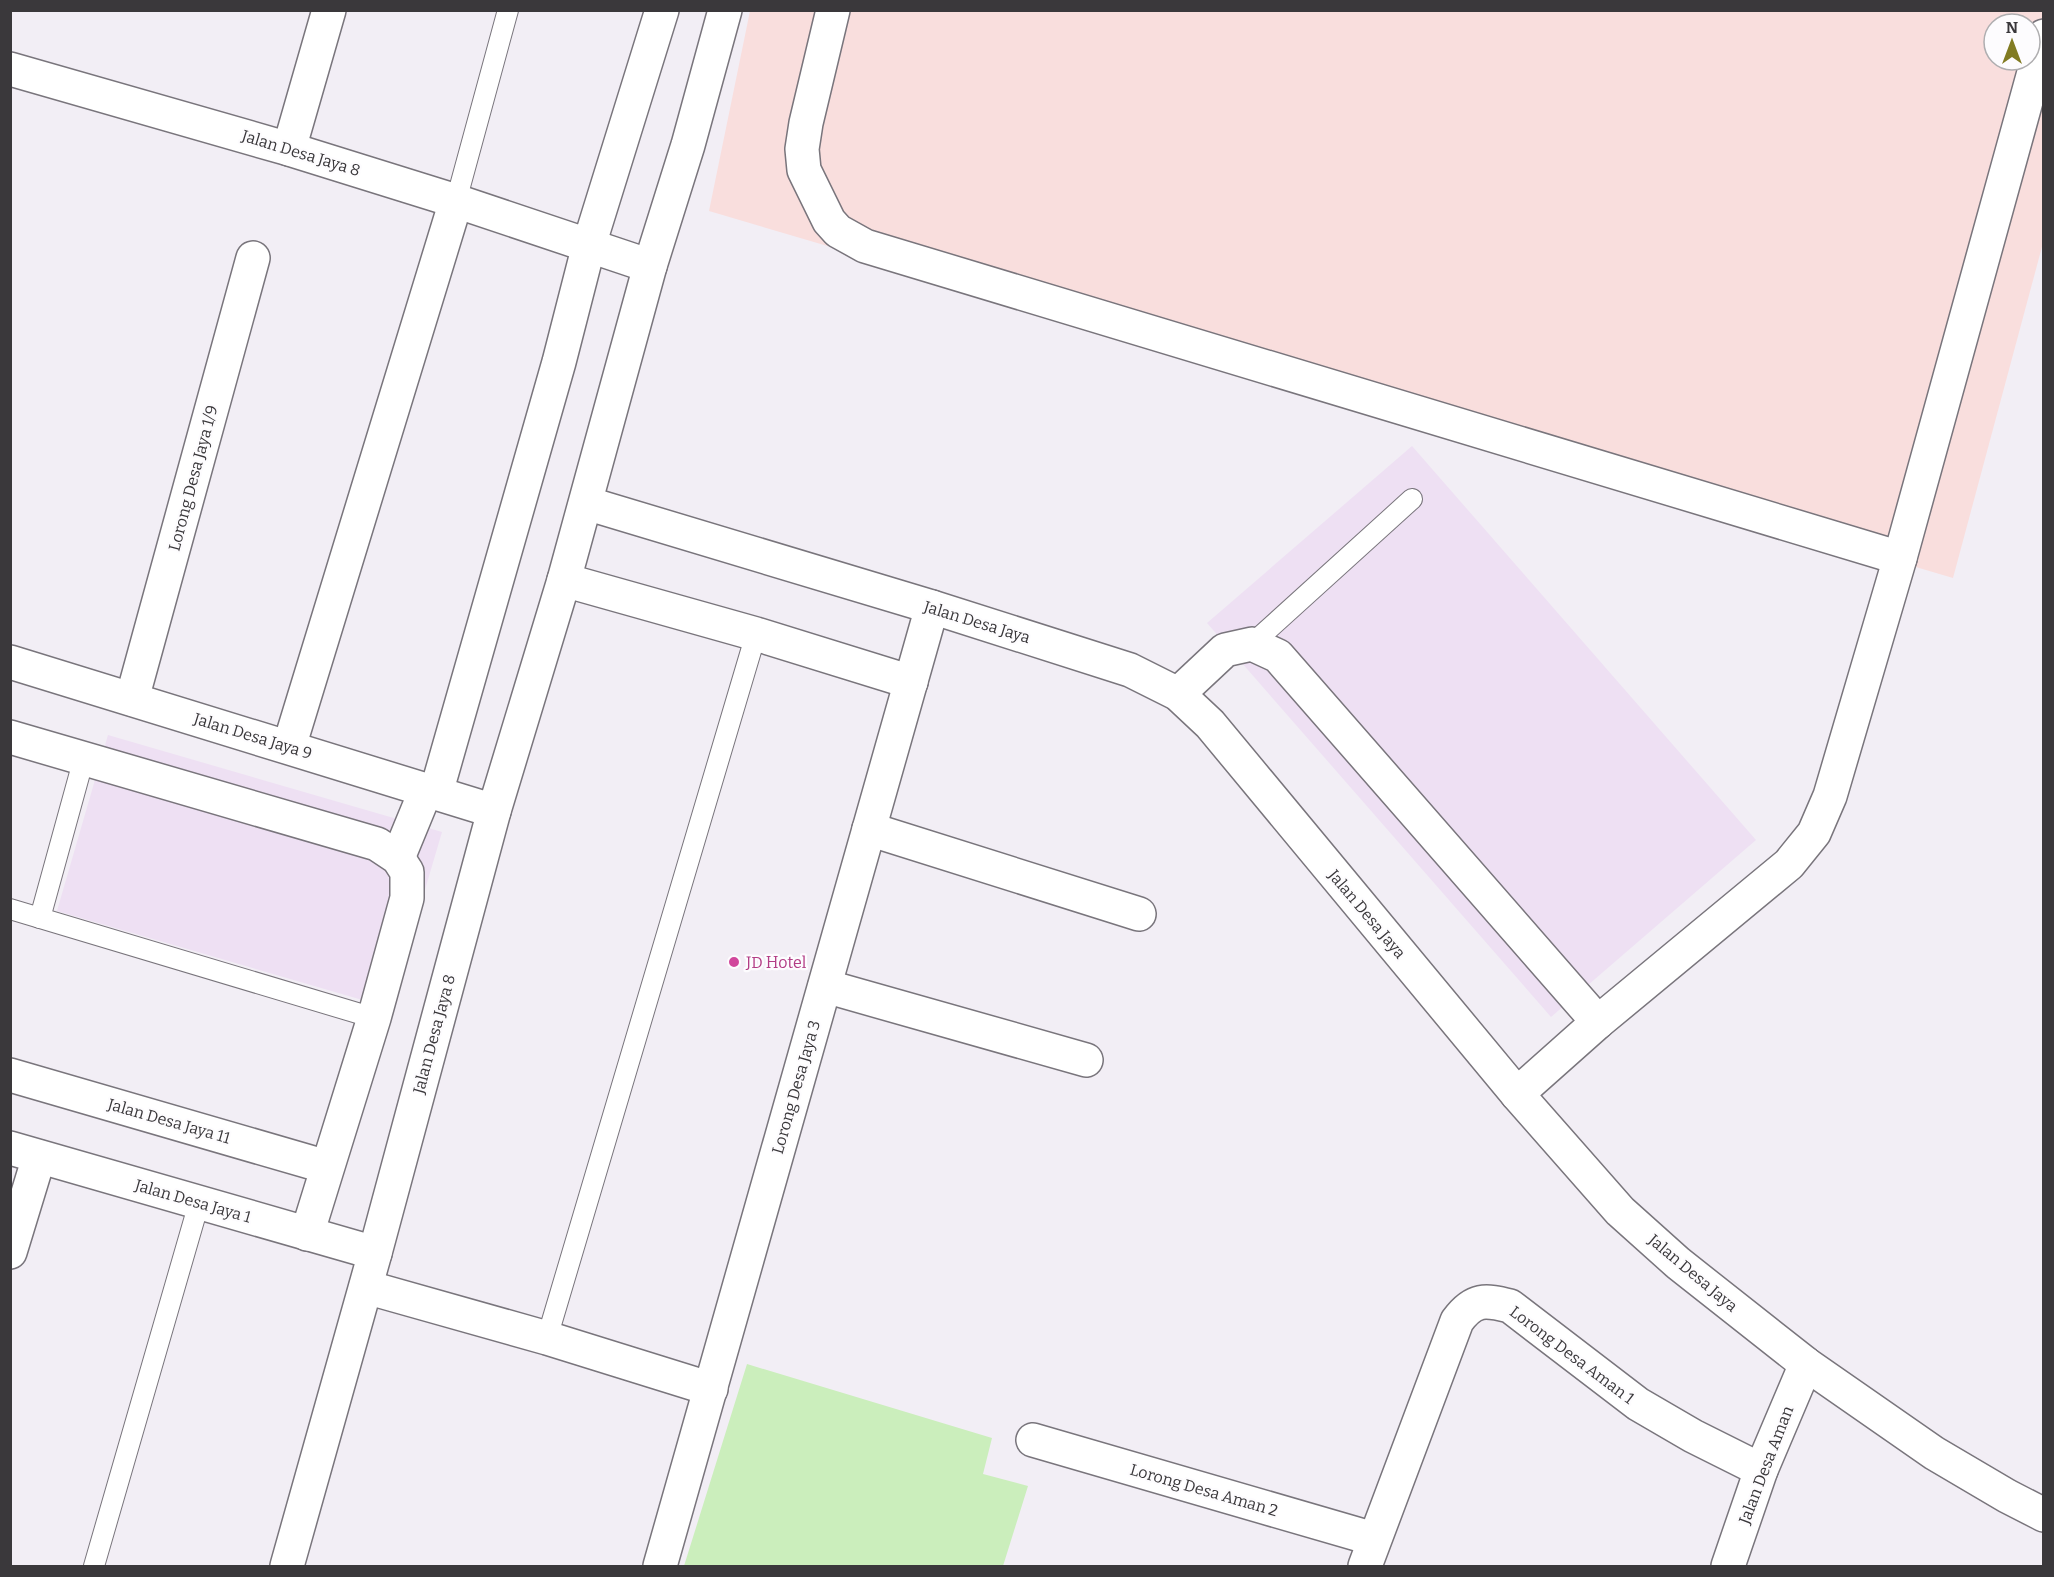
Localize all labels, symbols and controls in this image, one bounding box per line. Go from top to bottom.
north arrow [1982,12,2042,72]
text: N [2006,18,2018,37]
street label: Jalan Desa Jaya 8 [239,126,363,180]
street label: Lorong Desa Jaya 1/9 [164,403,222,553]
street label: Jalan Desa Jaya [921,597,1033,647]
street label: Jalan Desa Jaya 9 [191,709,314,763]
street label: Jalan Desa Jaya [1324,865,1410,962]
place label: JD Hotel [745,953,807,972]
marker: JD Hotel [727,955,741,969]
street label: Jalan Desa Jaya 8 [409,972,459,1097]
street label: Lorong Desa Jaya 3 [768,1018,824,1156]
street label: Jalan Desa Jaya 11 [105,1094,233,1148]
street label: Jalan Desa Jaya 1 [132,1175,254,1227]
street label: Jalan Desa Jaya [1644,1230,1741,1316]
street label: Lorong Desa Aman 1 [1506,1302,1638,1408]
street label: Jalan Desa Aman [1734,1403,1797,1528]
street label: Lorong Desa Aman 2 [1128,1460,1280,1520]

